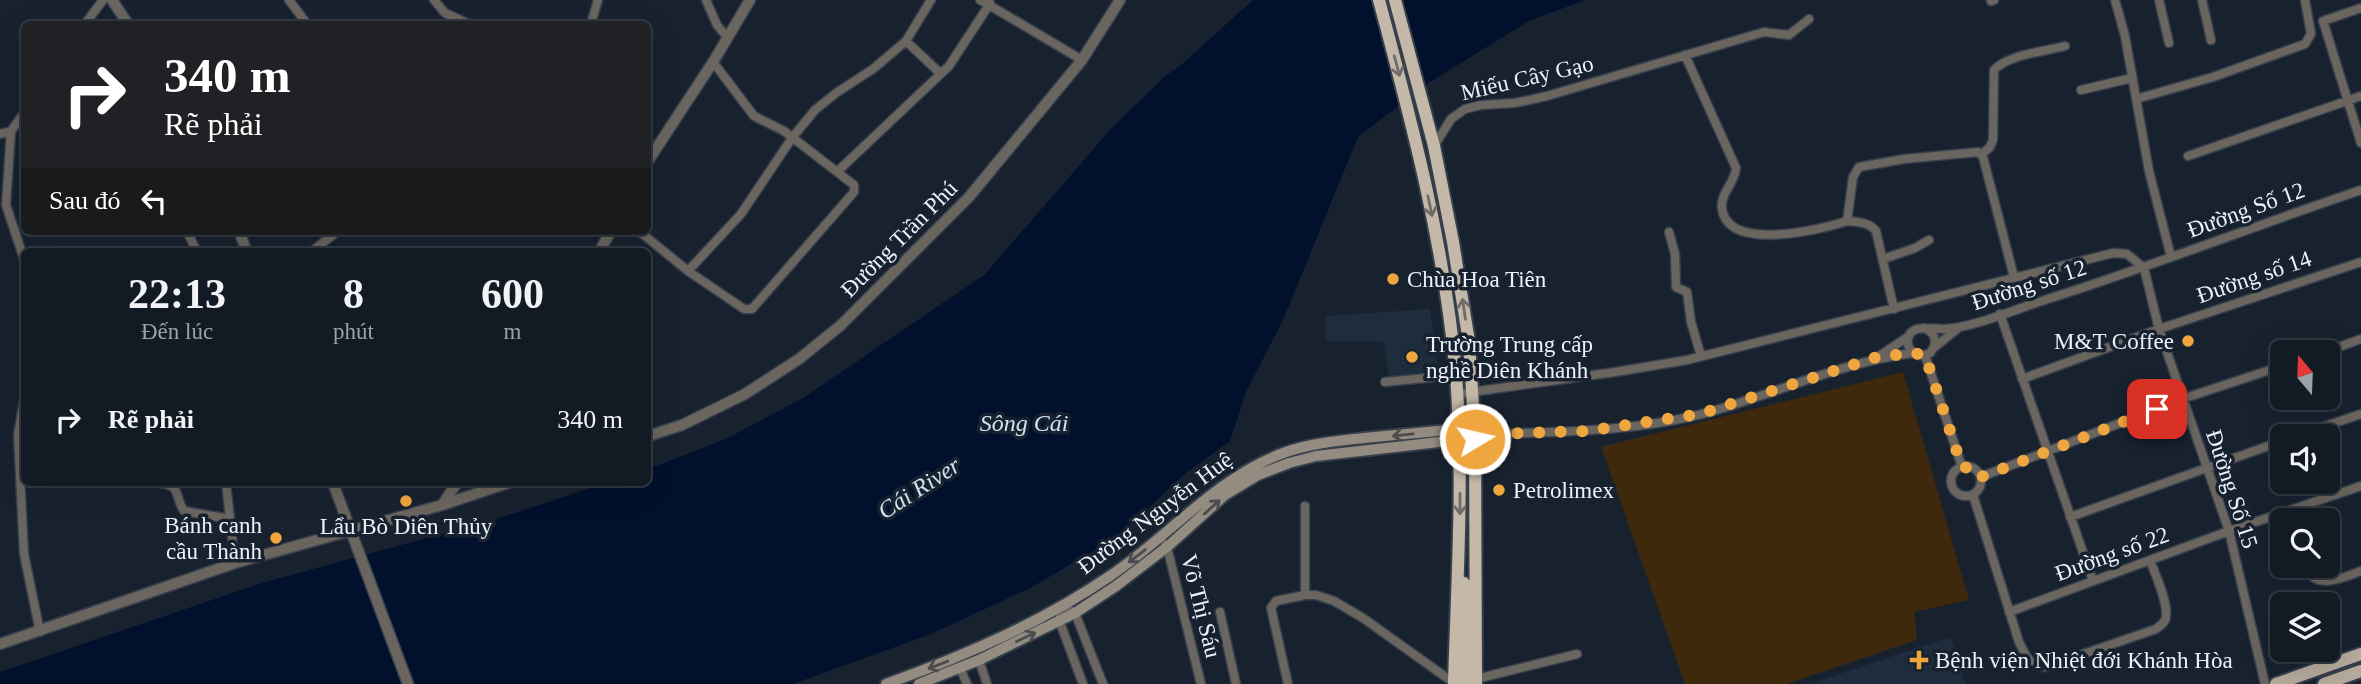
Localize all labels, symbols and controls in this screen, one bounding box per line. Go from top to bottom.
text: 340 m [164,48,291,103]
icon: right [49,49,140,140]
street label: Miếu Cây Gạo [1458,51,1596,105]
one-way arrow [1391,55,1404,77]
text: Rẽ phải [164,106,263,142]
street label: Đường Trần Phú [836,175,963,302]
street label: Đường Số 12 [2184,177,2308,243]
icon: left [135,182,173,220]
text: Sau đó [49,186,121,215]
one-way arrow [1423,194,1437,217]
street label: Đường số 14 [2194,246,2315,308]
street label: Đường số 12 [1968,255,2090,315]
place label: Chùa Hoa Tiên [1407,267,1547,292]
text: 22:13 [128,271,226,317]
text: 8 [343,271,364,317]
text: 600 [481,271,544,317]
marker: Chùa Hoa Tiên [1385,271,1401,287]
one-way arrow [1457,298,1470,321]
text: Đến lúc [141,319,213,344]
text: phút [333,319,374,344]
text: m [503,319,521,344]
place label: M&T Coffee [2054,329,2174,354]
place label: Trường Trung cấp nghề Diên Khánh [1426,332,1593,383]
marker: M&T Coffee [2180,333,2196,349]
north arrow [2270,340,2340,410]
map controls [2270,340,2340,662]
marker: Trường Trung cấp nghề Diên Khánh [1404,349,1420,365]
pin [2127,379,2187,439]
icon: arrive [2138,390,2176,428]
icon: right [49,401,87,439]
position arrow [1438,402,1512,476]
text: Rẽ phải [108,405,194,434]
text: 340 m [557,405,623,434]
water label: Sông Cái [980,410,1068,436]
button: sound [2270,424,2340,494]
street label: Đường Số 15 [2201,427,2263,551]
one-way arrow [1392,428,1415,441]
street label: Đường Nguyễn Huệ [1073,447,1237,579]
water label: Cái River [873,452,965,524]
place label: Petrolimex [1513,478,1614,503]
marker: Petrolimex [1491,482,1507,498]
marker: Lẩu Bò Diên Thủy [398,493,414,509]
one-way arrow [1453,493,1467,516]
one-way arrow [1203,499,1221,515]
button: search [2270,508,2340,578]
place label: Bánh canh cầu Thành [164,513,262,564]
place label: Lẩu Bò Diên Thủy [320,514,493,539]
street label: Đường số 22 [2052,522,2172,586]
marker: Bánh canh cầu Thành [268,530,284,546]
one-way arrow [1129,548,1147,563]
street label: Võ Thị Sáu [1176,552,1226,661]
button: layers [2270,592,2340,662]
one-way arrow [1015,629,1036,643]
place label: Bệnh viện Nhiệt đới Khánh Hòa [1935,648,2233,673]
marker: Bệnh viện Nhiệt đới Khánh Hòa [1909,650,1929,670]
one-way arrow [928,659,950,672]

